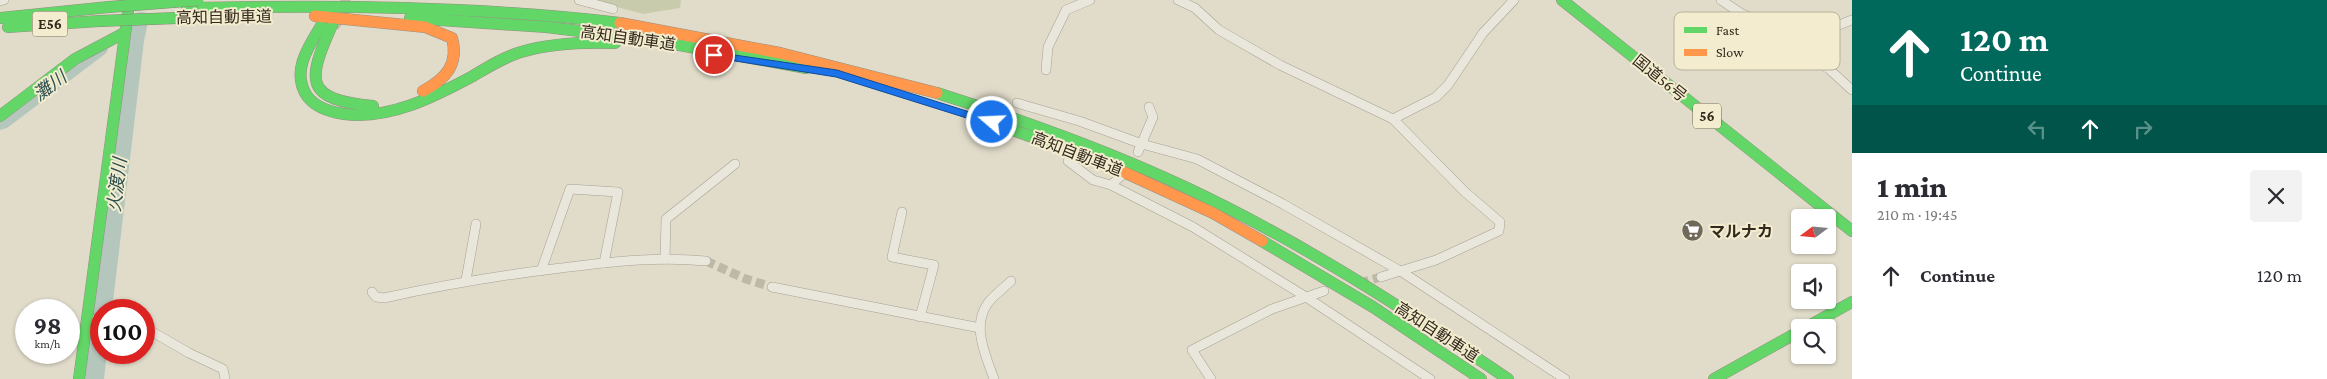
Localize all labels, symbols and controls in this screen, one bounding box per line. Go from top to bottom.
street label: 高知自動車道 [176,8,272,26]
road number: E56 [32,12,68,36]
legend [1674,12,1840,70]
icon: ahead [1877,20,1942,85]
text: 120 m [1960,20,2049,59]
text: Fast [1716,22,1740,38]
street label: 高知自動車道 [579,23,677,53]
pin [693,34,735,76]
icon: arrive [700,41,728,69]
text: Slow [1716,44,1744,60]
street label: 国道56号 [1630,51,1690,105]
text: Continue [1960,61,2042,86]
water label: 灘川 [30,66,72,105]
position arrow [965,95,1017,147]
road number: 56 [1693,104,1721,128]
icon: left [2023,115,2051,143]
icon: ahead [2076,115,2104,143]
icon: right [2129,115,2157,143]
street label: 高知自動車道 [1029,129,1125,179]
water label: 火渡川 [104,155,130,213]
text: 1 min [1877,170,1947,203]
button: close [2250,170,2302,222]
text: 210 m · 19:45 [1877,206,1957,223]
north arrow [1791,209,1836,254]
map controls [1791,209,1836,364]
supermarket icon: マルナカ [1681,219,1705,243]
place label: マルナカ [1709,223,1773,240]
icon: ahead [1877,262,1905,290]
button: sound [1791,264,1836,309]
text: Continue [1920,265,1995,286]
text: 120 m [2257,265,2302,286]
speed limit sign: 100 [90,299,155,364]
street label: 高知自動車道 [1392,299,1482,365]
text: 98 [33,312,62,339]
button: search [1791,319,1836,364]
text: km/h [35,337,60,351]

